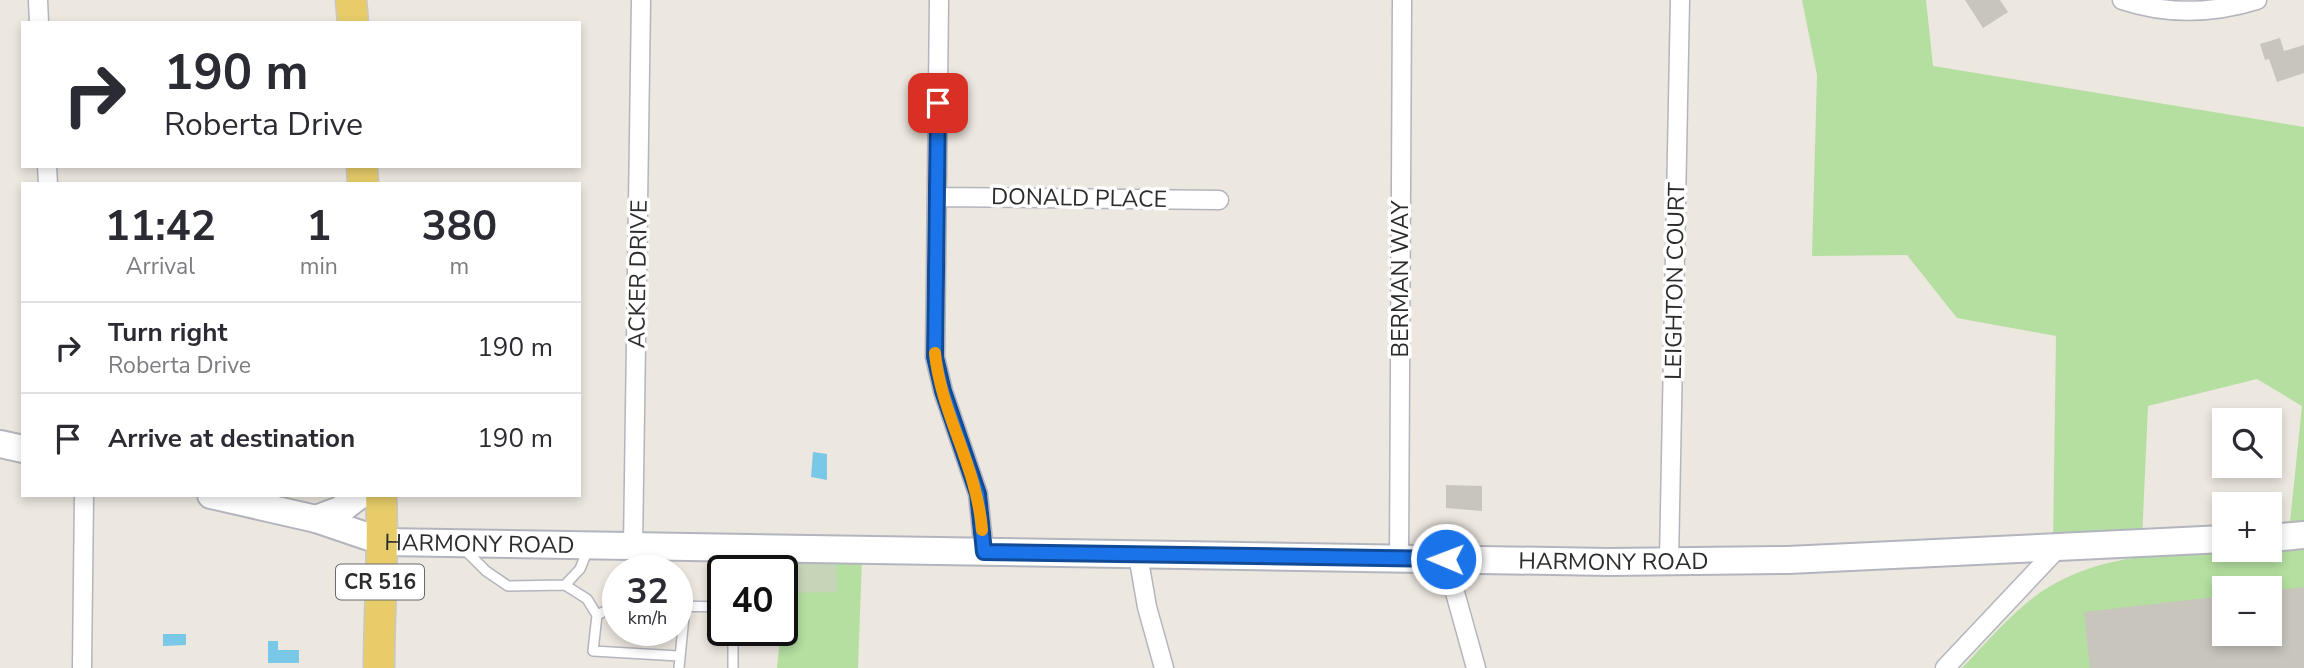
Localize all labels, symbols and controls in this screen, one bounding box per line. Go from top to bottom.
text: 190 m [164,39,308,106]
icon: right [49,49,140,140]
pin [908,73,968,133]
icon: arrive [919,84,957,122]
text: Roberta Drive [164,103,363,146]
street label: DONALD PLACE [991,181,1167,215]
street label: LEIGHTON COURT [1658,182,1692,380]
text: 11:42 [105,198,216,255]
text: 1 [306,198,331,255]
text: 380 [422,198,497,255]
street label: ACKER DRIVE [621,199,655,349]
street label: BERMAN WAY [1385,200,1416,357]
text: Arrival [126,251,195,282]
text: min [300,251,338,282]
text: m [450,251,469,282]
text: Turn right [108,315,227,350]
icon: right [49,329,87,367]
text: 190 m [477,330,553,365]
text: Roberta Drive [108,350,251,381]
map controls [2212,408,2282,646]
button: search [2212,408,2282,478]
icon: arrive [49,420,87,458]
text: Arrive at destination [108,421,355,456]
text: 190 m [477,421,553,456]
button: + [2212,492,2282,562]
position arrow [1409,522,1483,596]
street label: HARMONY ROAD [384,527,575,561]
street label: HARMONY ROAD [1518,545,1709,578]
speed limit sign: 40 [707,555,798,646]
road number: CR 516 [336,564,424,600]
text: 32 [626,568,669,615]
button: − [2212,576,2282,646]
text: km/h [628,606,667,630]

